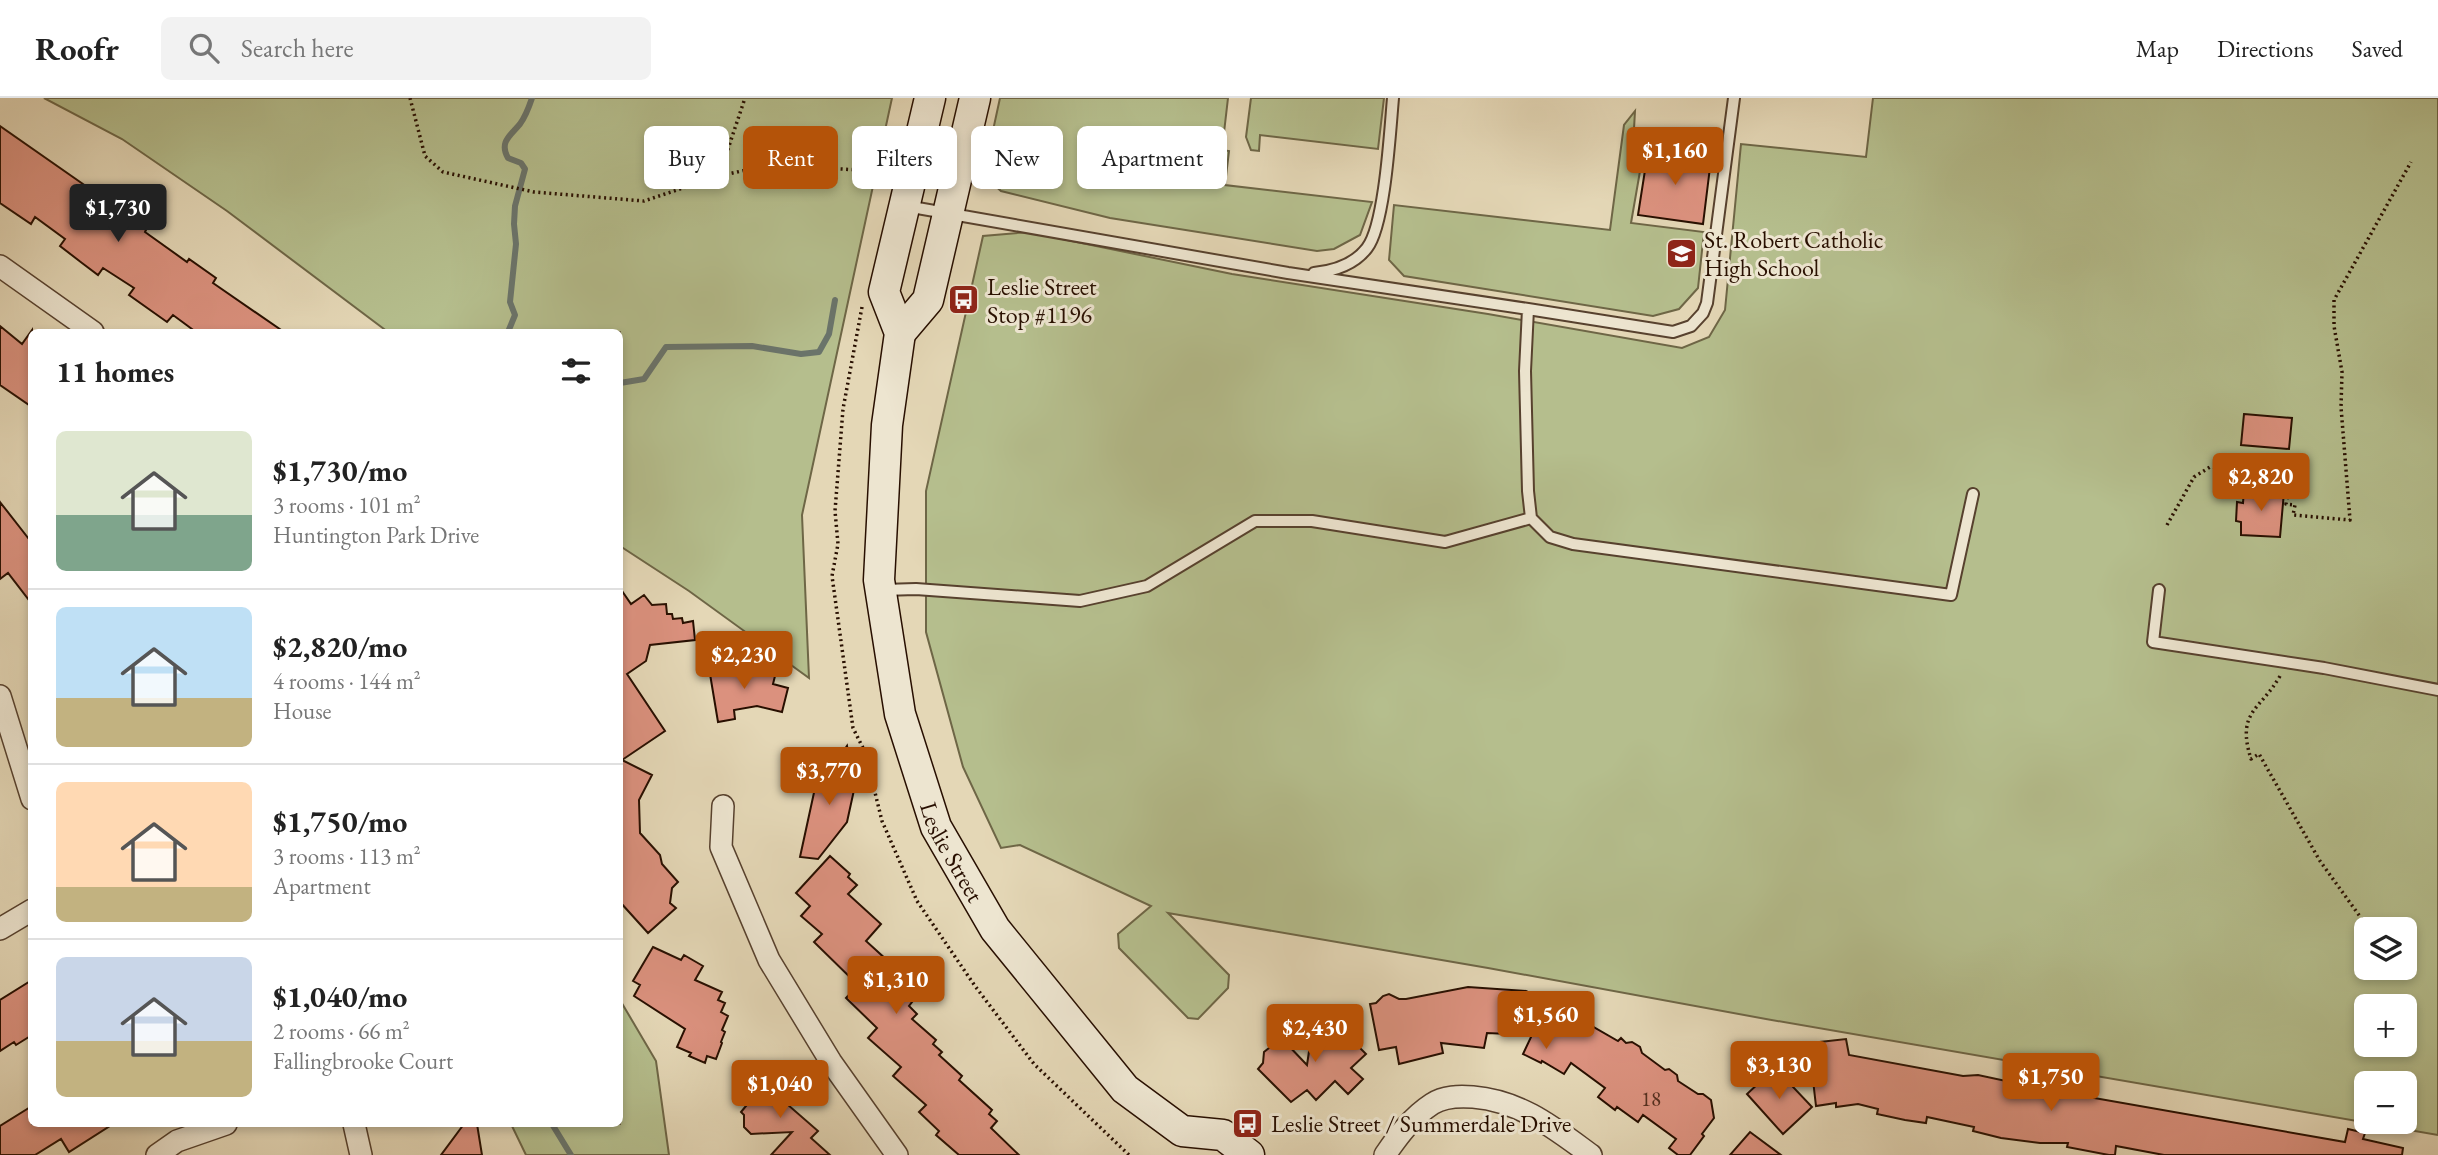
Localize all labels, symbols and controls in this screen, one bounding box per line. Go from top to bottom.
search box [161,17,651,80]
text: Roofr [35,27,119,70]
icon: search [185,29,223,67]
text: Search here [241,31,354,65]
text: Map [2136,33,2179,64]
text: Directions [2217,33,2314,64]
text: Saved [2352,33,2403,64]
chip: Buy [644,126,729,189]
chip: Rent [743,126,838,189]
chip: Filters [852,126,957,189]
chip: New [971,126,1063,189]
chip: Apartment [1077,126,1227,189]
pin: $1,160 [1618,127,1732,187]
text: $1,160 [1643,135,1707,165]
pin: $1,730 [61,184,175,244]
text: $1,730 [86,192,150,222]
place label: St. Robert Catholic High School [1704,224,1884,283]
school or university icon: St. Robert Catholic High School [1664,236,1698,270]
place label: Leslie Street Stop #1196 [987,271,1097,330]
bus stop icon: Leslie Street Stop #1196 [947,283,981,317]
text: 11 homes [56,352,174,391]
icon: filters [557,352,595,390]
text: $1,730/mo [273,451,407,490]
pin: $2,820 [2204,454,2318,513]
icon: home [112,459,196,543]
text: $2,820 [2229,461,2293,491]
text: 3 rooms · 101 m² [273,490,421,520]
text: Huntington Park Drive [273,520,479,550]
text: $2,820/mo [273,627,407,666]
pin: $2,230 [687,632,801,691]
icon: home [112,635,196,719]
text: $2,230 [712,639,776,669]
text: 4 rooms · 144 m² [273,666,421,696]
text: House [273,696,332,726]
pin: $3,770 [772,748,886,807]
text: $3,770 [797,755,861,785]
street label: Leslie Street [913,798,992,908]
text: $1,750/mo [273,802,407,841]
icon: home [112,810,196,894]
text: 3 rooms · 113 m² [273,841,421,871]
text: Apartment [273,871,371,901]
map controls [2354,917,2417,1134]
button: layers [2354,917,2417,980]
pin: $1,310 [839,956,953,1016]
text: $1,310 [864,964,928,994]
text: $1,040/mo [273,977,407,1016]
icon: home [112,985,196,1069]
pin: $1,560 [1489,992,1603,1051]
button: + [2354,994,2417,1057]
text: $1,560 [1514,999,1578,1029]
pin: $2,430 [1258,1004,1372,1064]
text: $2,430 [1283,1012,1347,1042]
text: 2 rooms · 66 m² [273,1016,410,1046]
pin: $3,130 [1722,1042,1836,1101]
text: Fallingbrooke Court [273,1046,453,1076]
text: $3,130 [1747,1049,1811,1079]
pin: $1,750 [1994,1054,2108,1113]
pin: $1,040 [723,1060,837,1120]
text: $1,750 [2019,1061,2083,1091]
text: $1,040 [748,1068,812,1098]
button: − [2354,1071,2417,1134]
house number: 18 [1641,1085,1661,1112]
bus stop icon: Leslie Street / Summerdale Drive [1231,1106,1265,1140]
place label: Leslie Street / Summerdale Drive [1271,1108,1571,1139]

